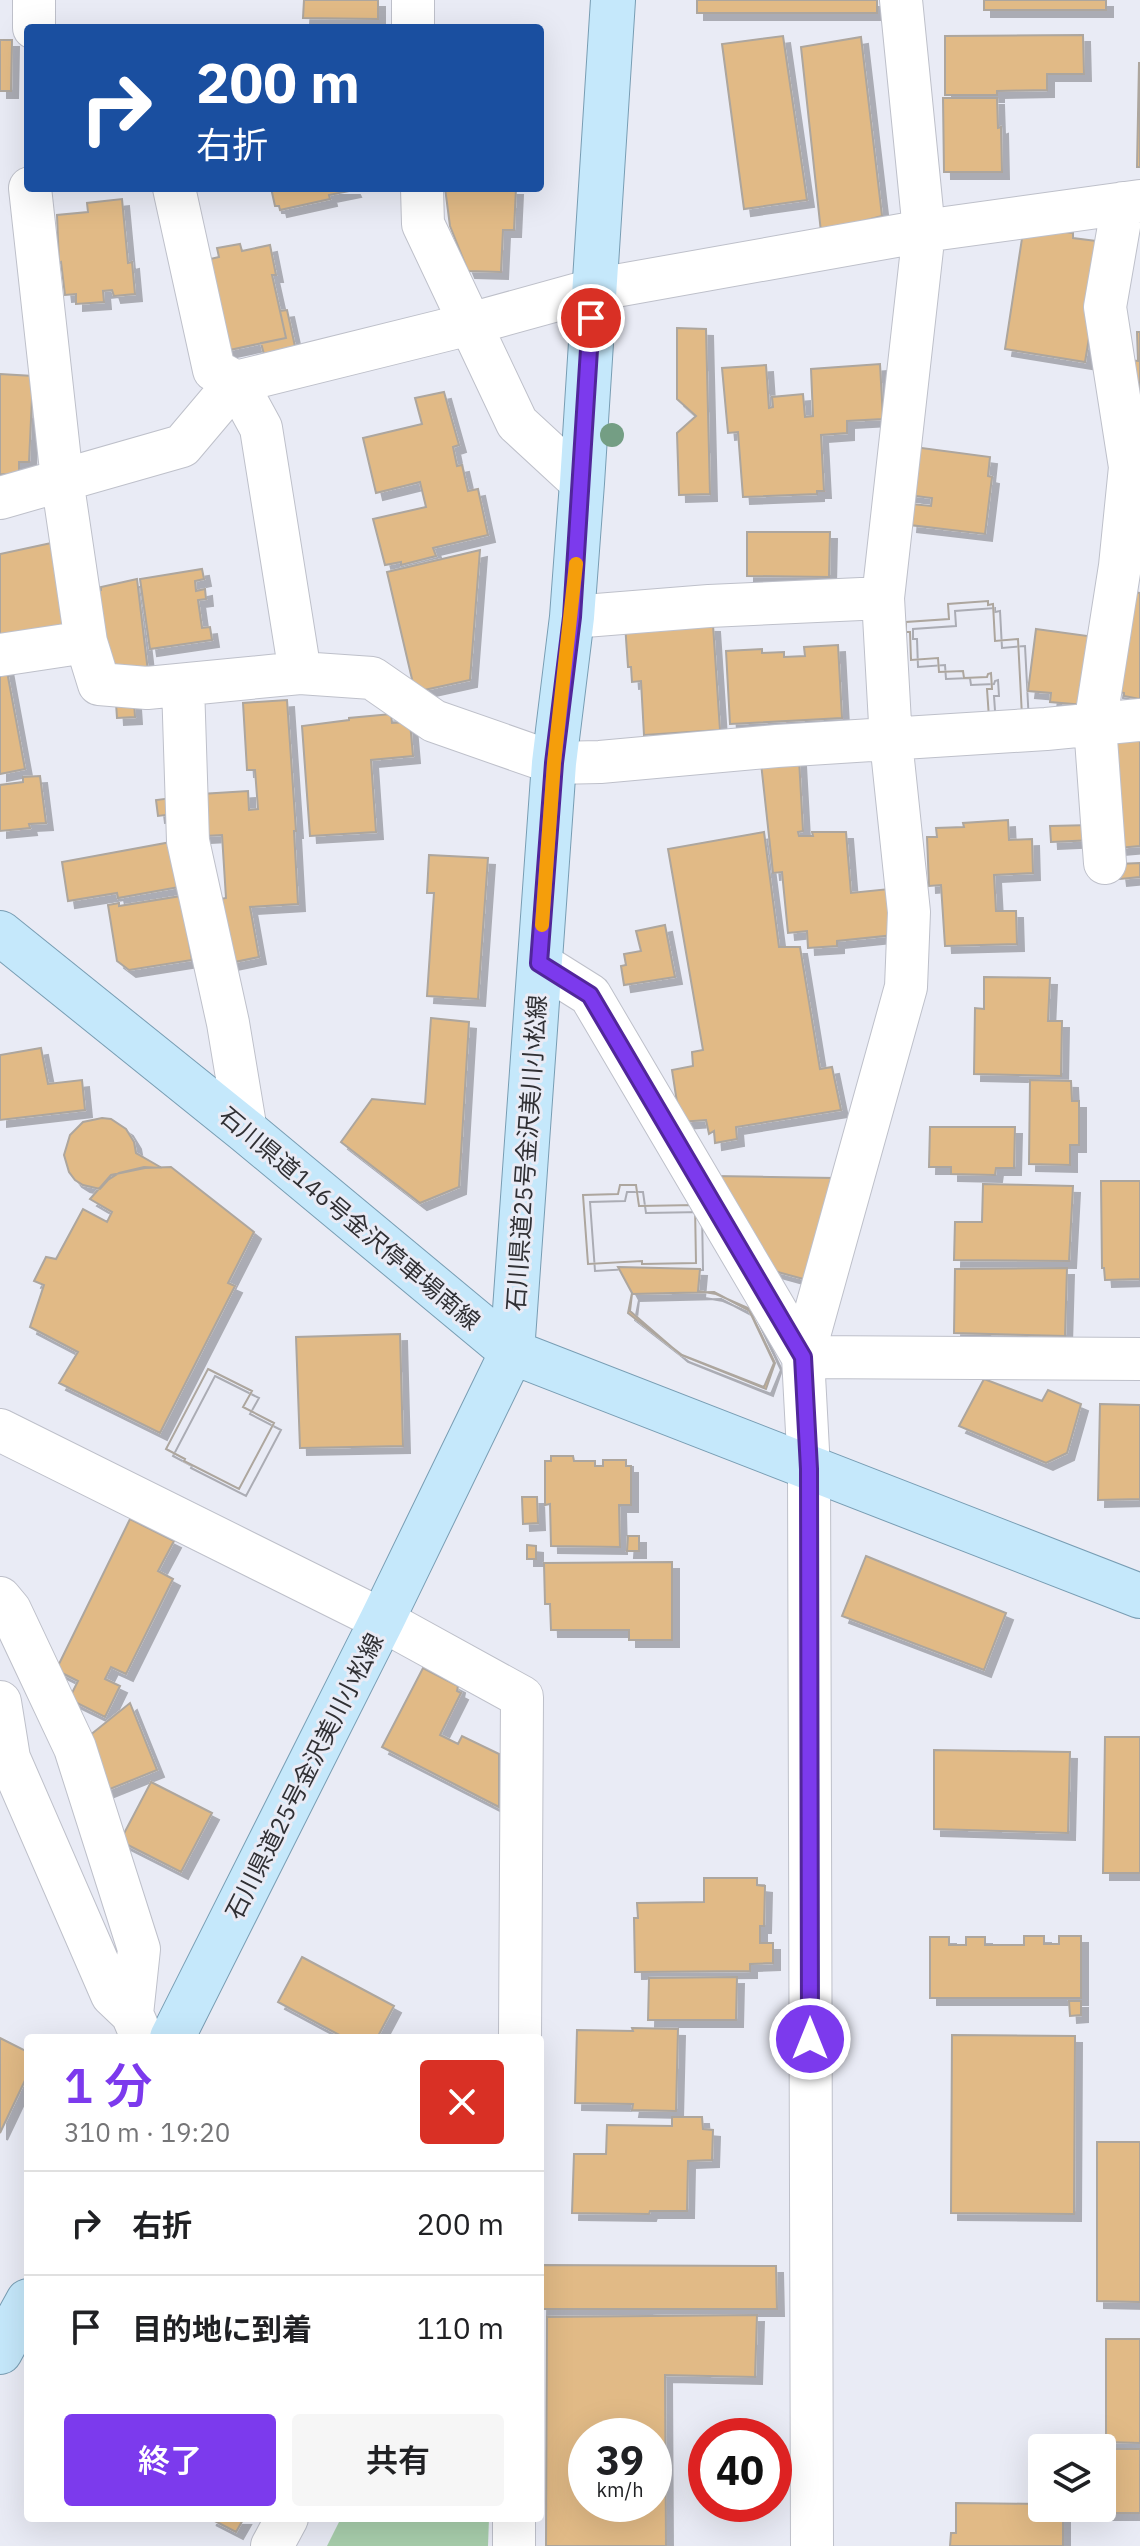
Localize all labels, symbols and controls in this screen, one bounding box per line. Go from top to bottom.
text: 200 m [196,46,360,118]
icon: right [64,56,168,160]
text: 右折 [196,121,268,168]
pin [557,284,625,352]
icon: arrive [569,296,613,340]
street label: 石川県道25号金沢美川小松線 [499,994,553,1312]
street label: 石川県道146号金沢停車場南線 [213,1099,487,1337]
street label: 石川県道25号金沢美川小松線 [218,1628,390,1924]
position arrow [768,1997,852,2081]
text: 1 分 [64,2054,152,2116]
button: close [420,2060,504,2144]
text: 310 m · 19:20 [64,2115,230,2149]
icon: right [64,2201,108,2245]
text: 200 m [417,2204,504,2243]
text: 右折 [132,2205,192,2244]
icon: arrive [64,2305,108,2349]
text: 110 m [417,2308,504,2347]
text: 目的地に到着 [132,2309,312,2348]
button: 終了 [64,2414,276,2506]
button: 共有 [292,2414,504,2506]
speed limit sign: 40 [688,2418,792,2522]
text: 39 [596,2434,644,2486]
map controls [1028,2434,1116,2522]
button: layers [1028,2434,1116,2522]
text: km/h [596,2476,644,2503]

